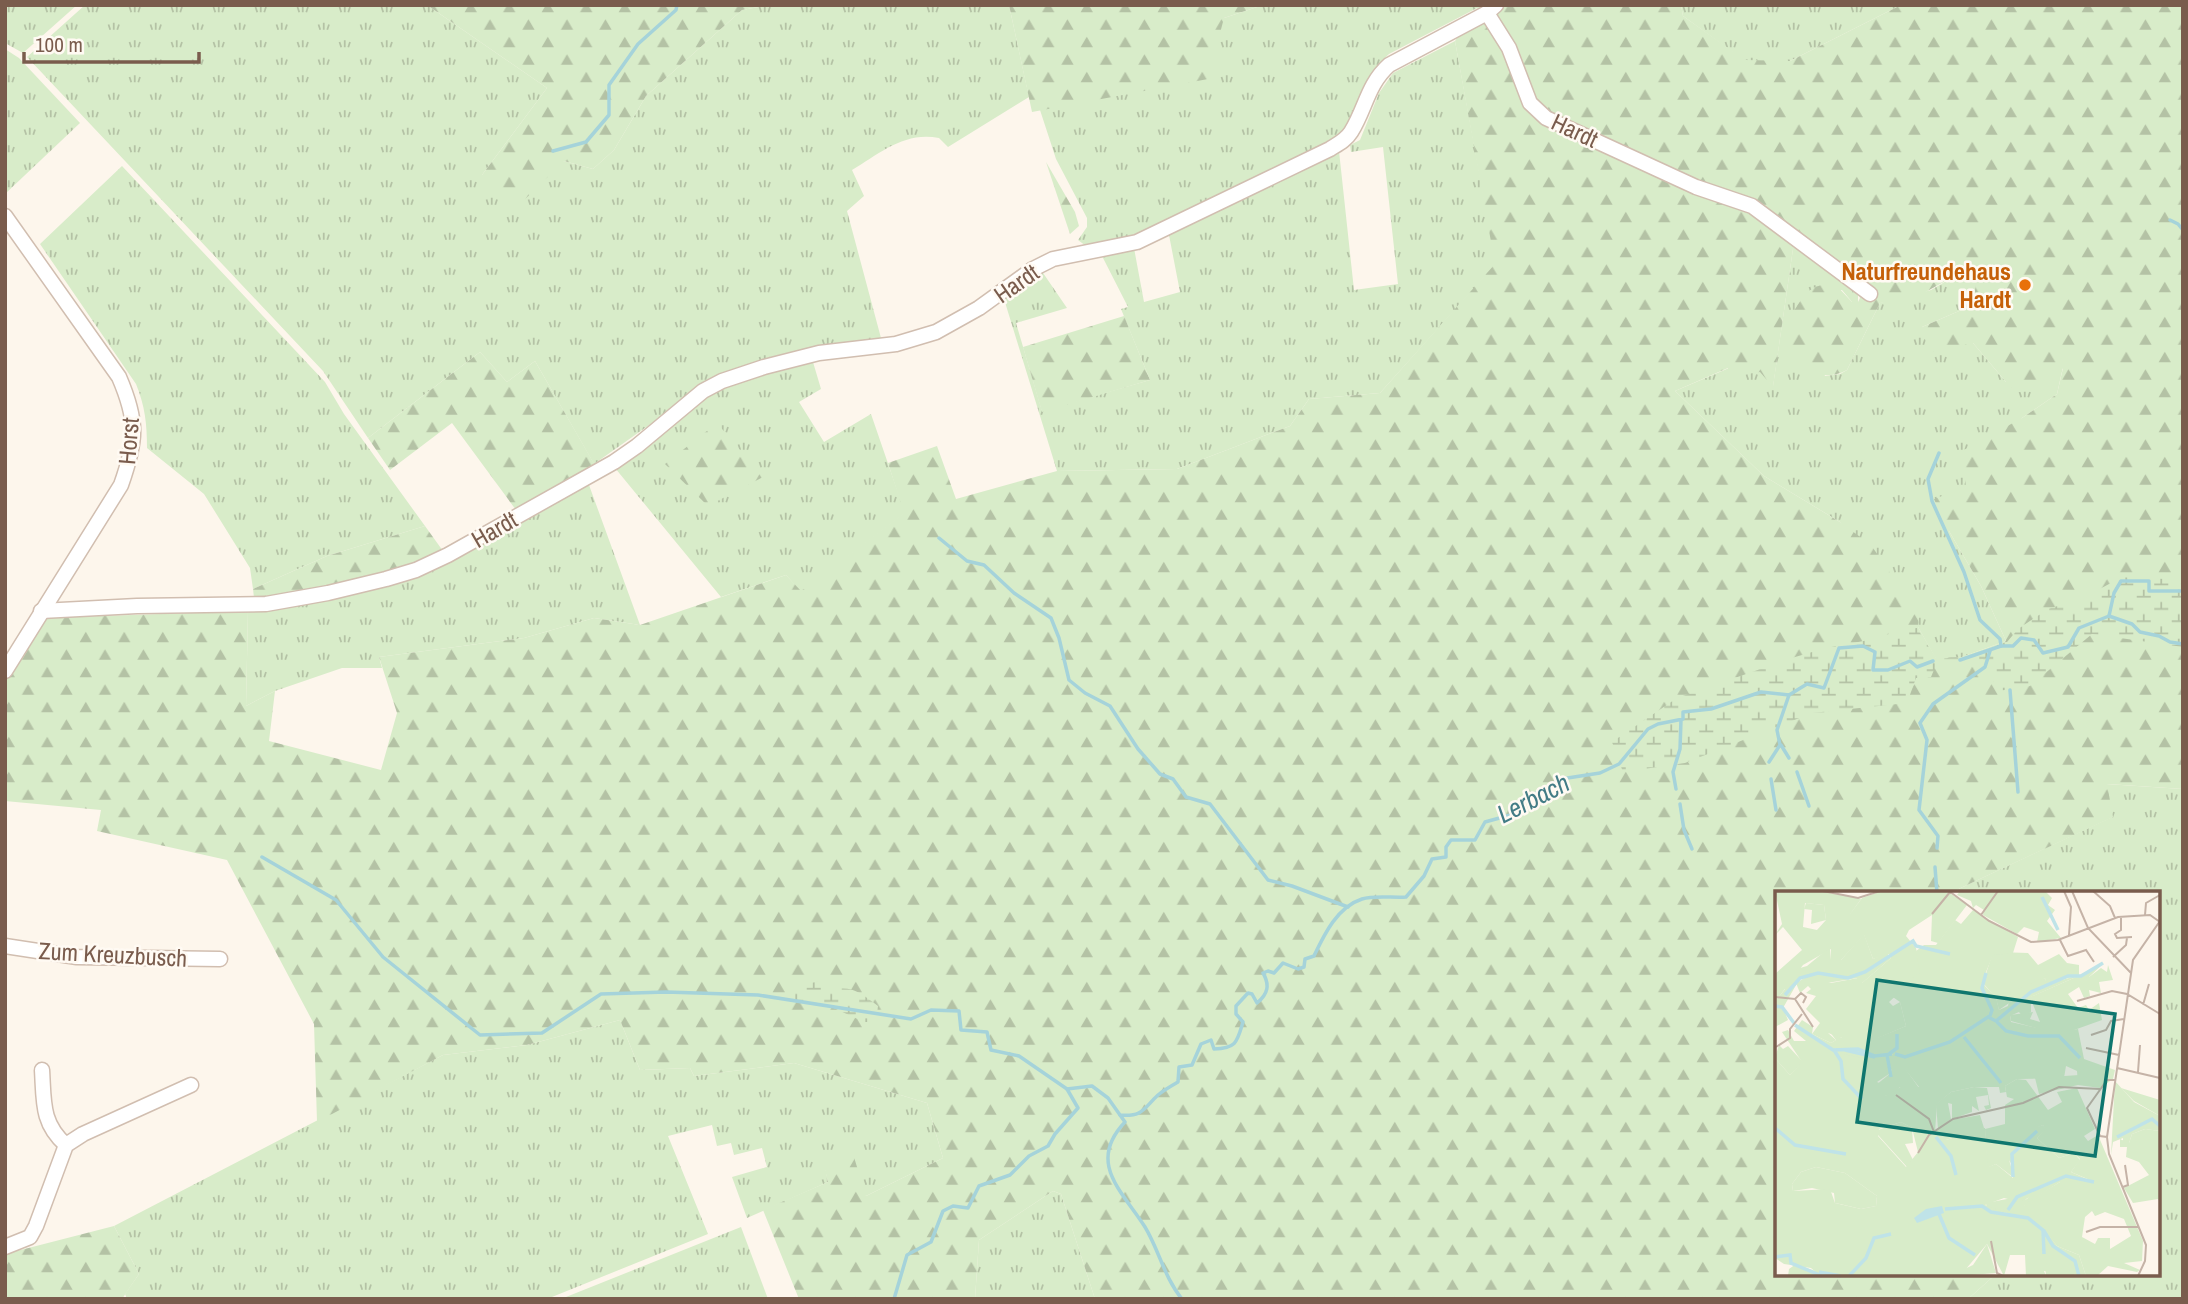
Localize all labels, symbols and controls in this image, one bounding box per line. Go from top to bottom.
scale bar [24,21,200,65]
text: 100 m [35,30,83,59]
street label: Hardt [1546,105,1604,155]
place label: Naturfreundehaus Hardt [1842,255,2011,315]
street label: Hardt [987,256,1045,310]
marker: Naturfreundehaus Hardt [2017,277,2033,293]
street label: Horst [110,416,146,466]
street label: Hardt [465,503,523,555]
water label: Lerbach [1491,765,1575,831]
inset map [1775,891,2160,1276]
street label: Zum Kreuzbusch [38,934,188,974]

